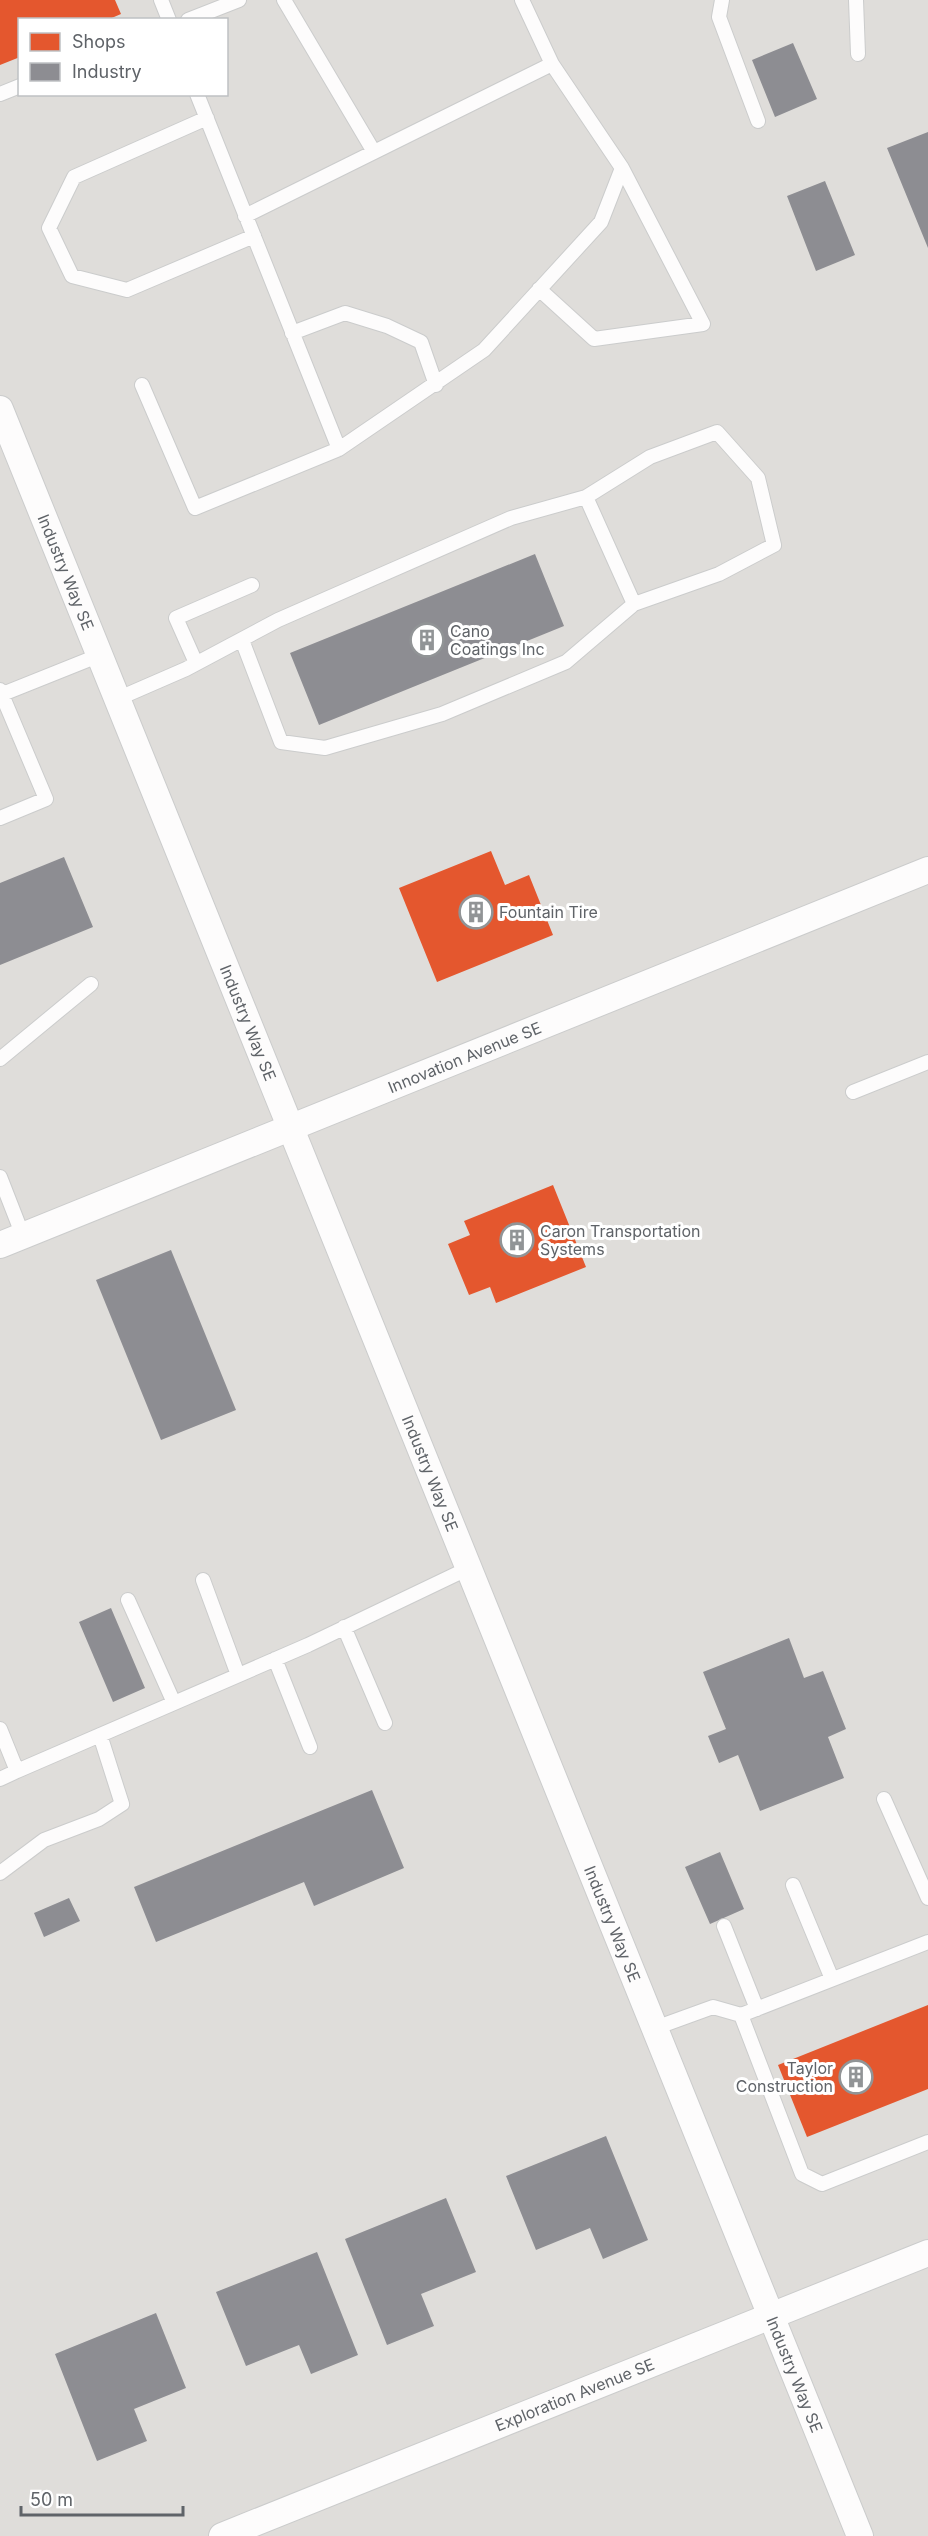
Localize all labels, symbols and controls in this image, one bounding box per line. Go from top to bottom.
legend [18,18,228,96]
text: Shops [72,31,126,52]
text: Industry [72,61,142,82]
street label: Industry Way SE [34,511,98,633]
place label: Cano Coatings Inc [450,621,545,659]
building icon: Cano Coatings Inc [409,622,445,658]
building icon: Fountain Tire [458,894,494,930]
place label: Fountain Tire [499,902,598,922]
street label: Industry Way SE [216,962,281,1084]
street label: Innovation Avenue SE [385,1017,544,1097]
place label: Caron Transportation Systems [540,1221,700,1259]
building icon: Caron Transportation Systems [499,1222,535,1258]
street label: Industry Way SE [398,1412,463,1534]
street label: Industry Way SE [580,1863,645,1985]
place label: Taylor Construction [736,2058,833,2096]
building icon: Taylor Construction [838,2059,874,2095]
street label: Industry Way SE [762,2313,827,2435]
street label: Exploration Avenue SE [492,2354,657,2436]
scale bar [21,2479,183,2517]
text: 50 m [30,2489,73,2510]

